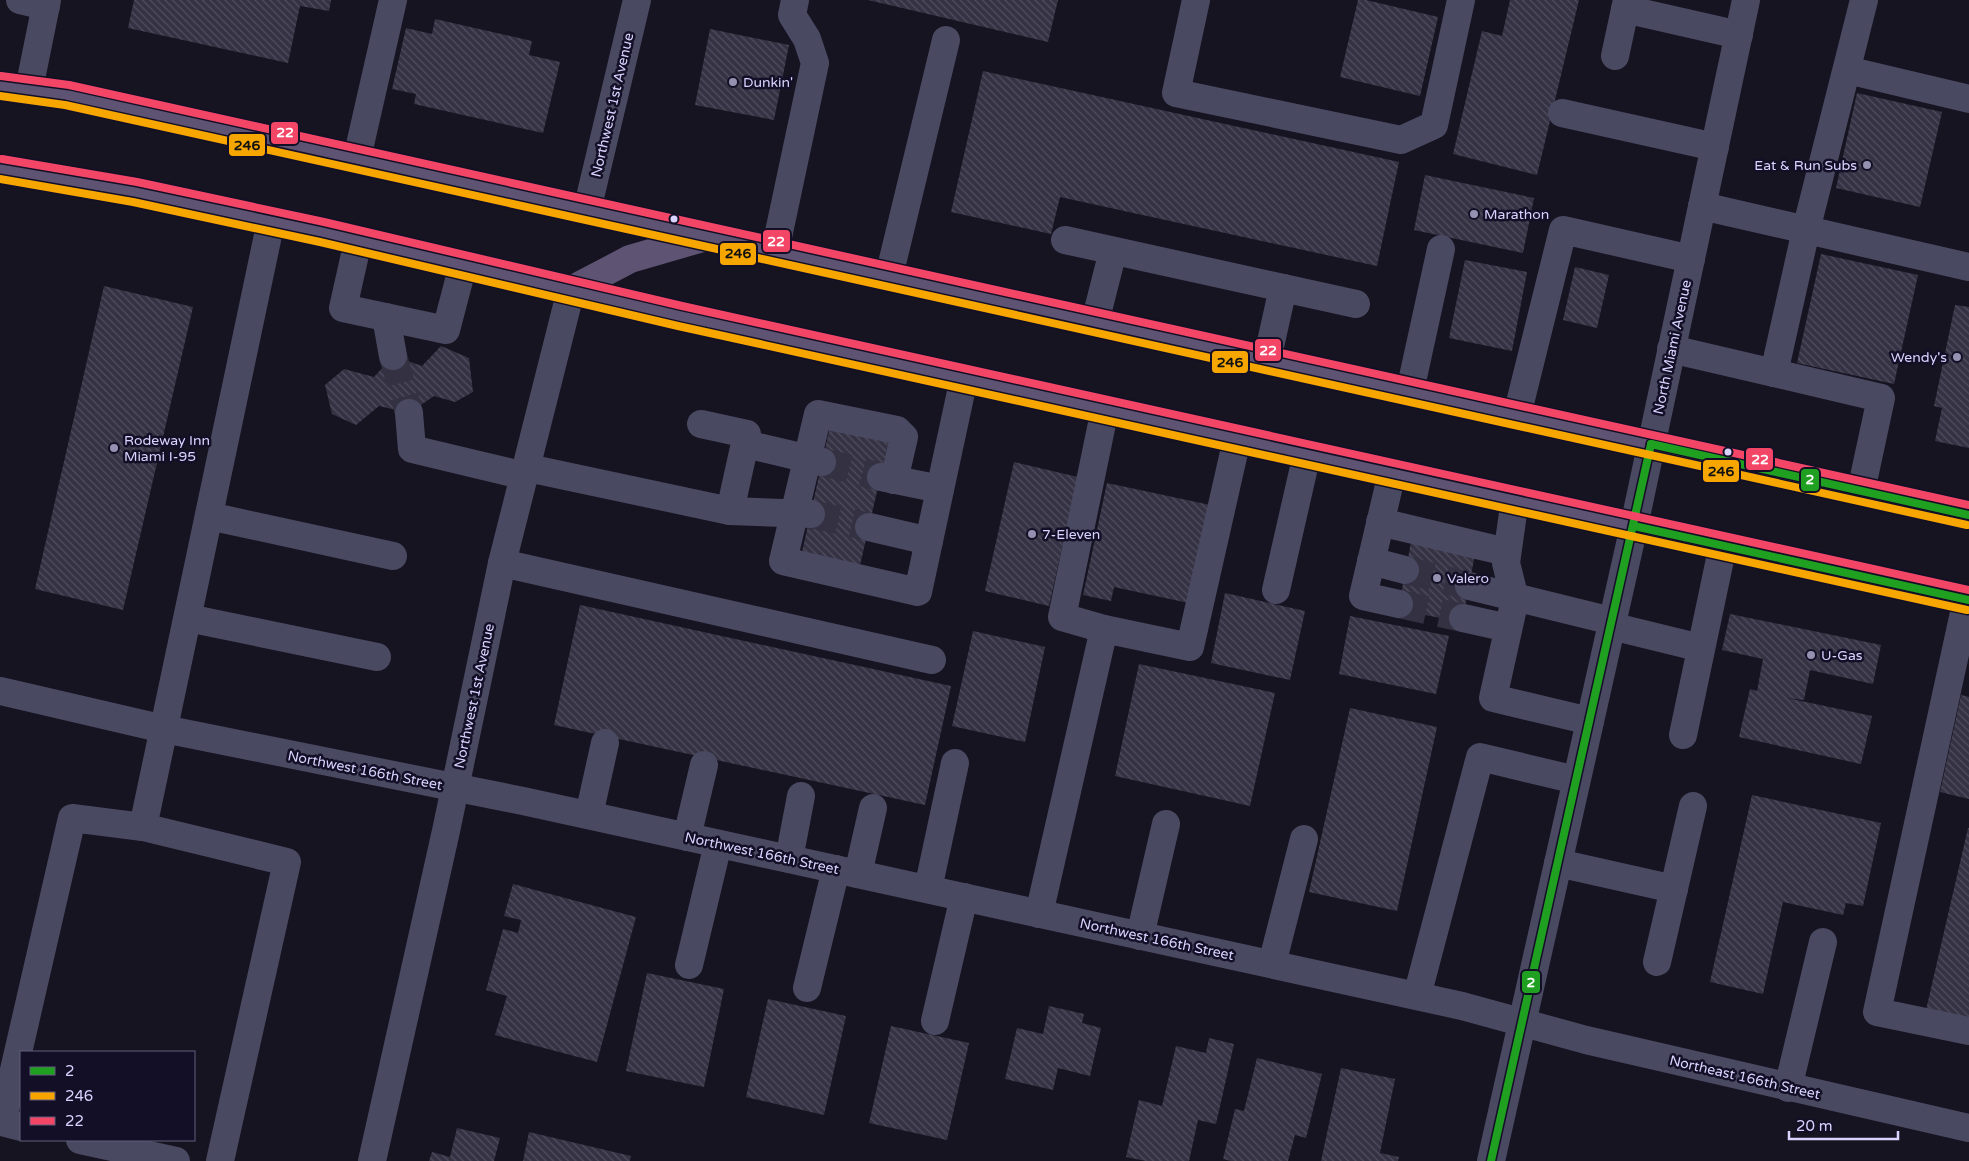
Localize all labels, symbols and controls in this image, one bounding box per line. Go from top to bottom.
street label: Northwest 1st Avenue [588,31,637,179]
place label: Dunkin' [743,74,793,91]
marker: Dunkin' [727,76,739,88]
line badge: 22 [270,121,299,145]
text: 22 [276,124,294,141]
line badge: 246 [228,133,266,157]
text: 246 [234,137,260,154]
place label: Eat & Run Subs [1754,157,1857,174]
marker: Eat & Run Subs [1861,159,1873,171]
place label: Marathon [1484,206,1549,223]
marker: Marathon [1468,208,1480,220]
unlabelled marker [669,214,679,224]
line badge: 22 [762,229,791,253]
text: 22 [767,233,785,250]
line badge: 246 [719,242,757,266]
text: 246 [725,245,751,262]
street label: North Miami Avenue [1650,278,1695,416]
line badge: 22 [1254,338,1282,362]
text: 22 [1259,342,1277,359]
place label: Wendy's [1891,349,1947,366]
line badge: 246 [1211,350,1249,374]
marker: Wendy's [1951,351,1963,363]
text: 246 [1217,354,1243,371]
place label: Rodeway Inn Miami I-95 [124,432,210,465]
marker: Rodeway Inn Miami I-95 [108,442,120,454]
unlabelled marker [1723,447,1733,457]
line badge: 22 [1745,447,1774,471]
text: 22 [1751,451,1769,468]
line badge: 246 [1702,459,1740,483]
text: 246 [1708,463,1734,480]
line badge: 2 [1800,468,1820,492]
text: 2 [1806,471,1815,488]
place label: 7-Eleven [1042,526,1100,543]
marker: 7-Eleven [1026,528,1038,540]
place label: Valero [1447,570,1489,587]
marker: Valero [1431,572,1443,584]
street label: Northwest 1st Avenue [451,622,498,770]
place label: U-Gas [1821,647,1863,664]
marker: U-Gas [1805,649,1817,661]
street label: Northwest 166th Street [286,747,444,794]
street label: Northwest 166th Street [683,829,841,878]
street label: Northwest 166th Street [1078,915,1236,964]
line badge: 2 [1521,970,1541,994]
text: 2 [1527,974,1536,991]
legend [20,1051,195,1141]
street label: Northeast 166th Street [1668,1052,1823,1103]
text: 2 [65,1062,74,1080]
text: 246 [65,1087,93,1105]
scale bar [1789,1108,1898,1140]
text: 22 [65,1112,84,1130]
text: 20 m [1796,1117,1833,1135]

